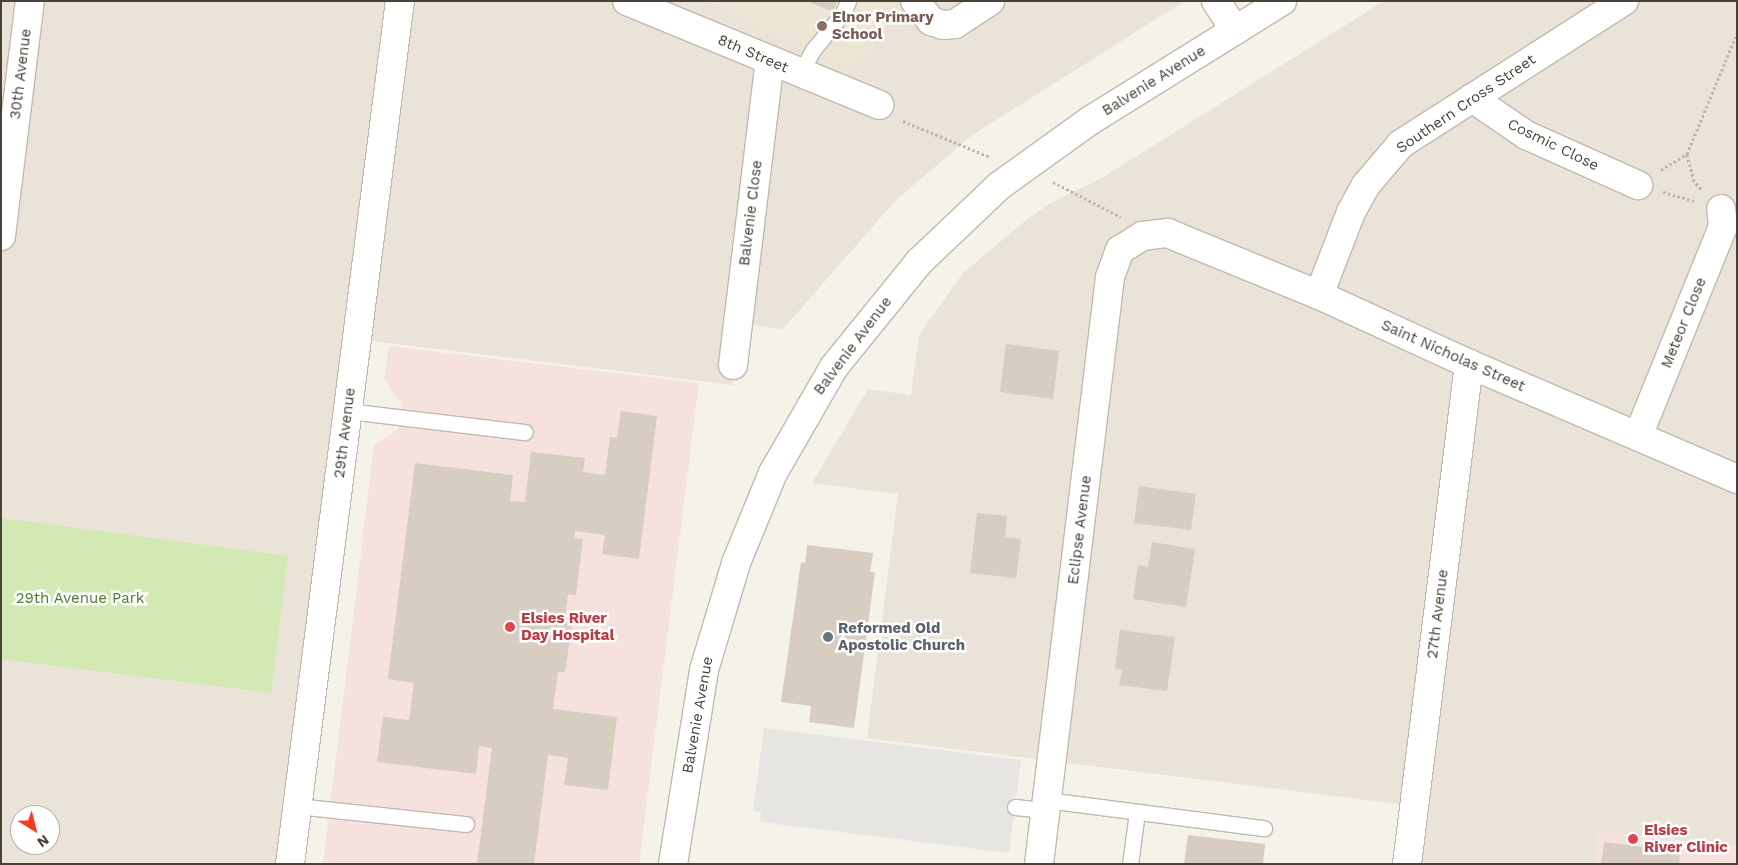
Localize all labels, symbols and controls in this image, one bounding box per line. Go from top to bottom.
place label: Elnor Primary School [832,8,934,43]
marker: Elnor Primary School [816,20,828,32]
street label: 30th Avenue [6,27,36,121]
street label: 8th Street [715,31,791,77]
street label: Balvenie Avenue [1099,42,1209,120]
street label: Southern Cross Street [1393,51,1539,157]
street label: Cosmic Close [1504,115,1602,175]
street label: Balvenie Close [736,159,766,267]
street label: Meteor Close [1658,275,1710,371]
street label: Balvenie Avenue [810,293,896,399]
street label: Saint Nicholas Street [1378,316,1528,396]
street label: 29th Avenue [330,386,360,480]
street label: Eclipse Avenue [1064,474,1096,586]
street label: 27th Avenue [1424,568,1452,660]
park label: 29th Avenue Park [15,590,145,608]
place label: Elsies River Day Hospital [521,609,615,644]
place label: Reformed Old Apostolic Church [838,619,965,654]
marker: Elsies River Day Hospital [503,620,517,634]
marker: Reformed Old Apostolic Church [822,631,834,643]
street label: Balvenie Avenue [679,655,717,775]
north arrow [10,805,60,855]
place label: Elsies River Clinic [1644,821,1728,856]
text: N [34,832,52,851]
marker: Elsies River Clinic [1626,832,1640,846]

